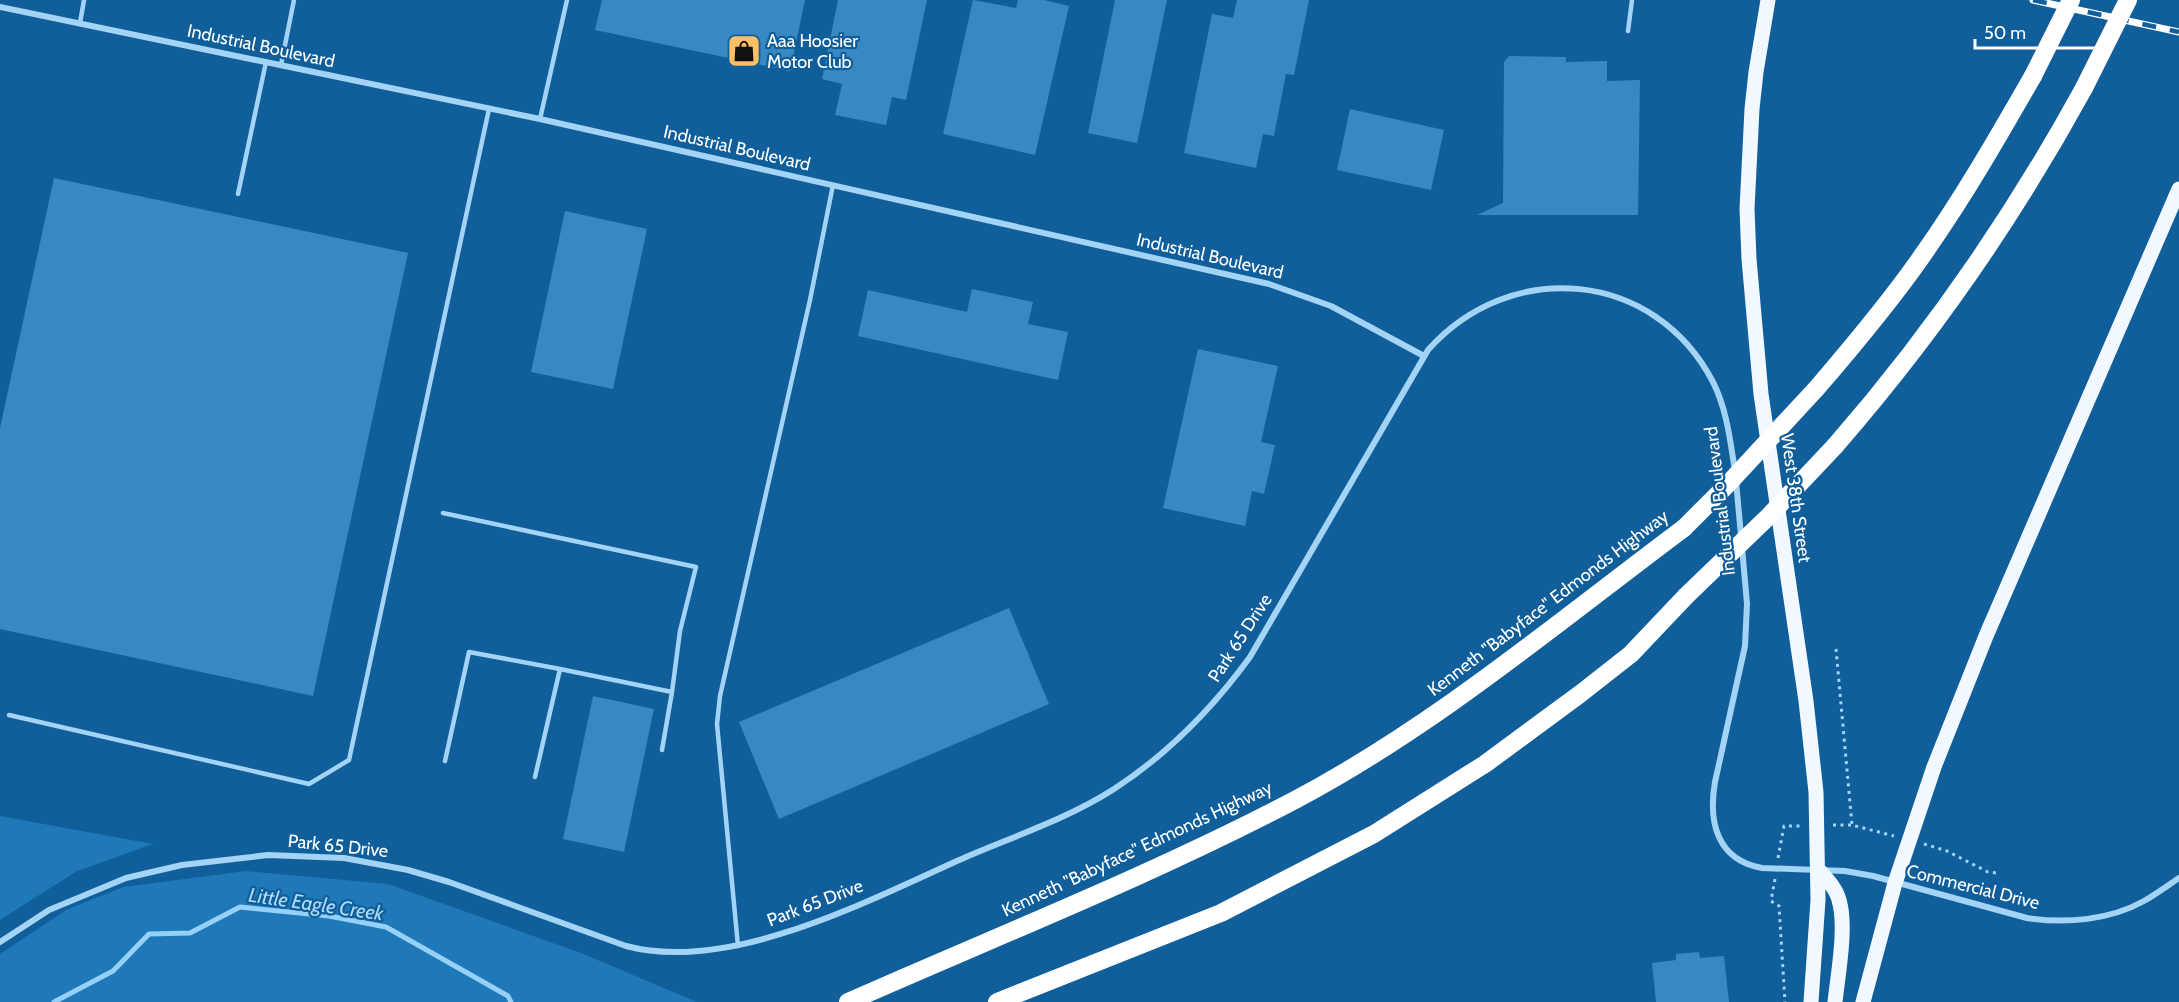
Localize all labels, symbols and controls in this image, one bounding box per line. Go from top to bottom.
scale bar [1975,12,2108,50]
street label: Industrial Boulevard [185,20,337,72]
text: 50 m [1984,22,2026,44]
place label: Aaa Hoosier Motor Club [767,30,858,73]
shop icon: Aaa Hoosier Motor Club [726,33,762,69]
street label: Industrial Boulevard [661,120,813,176]
street label: Industrial Boulevard [1134,228,1286,284]
street label: Industrial Boulevard [1700,425,1740,577]
street label: West 38th Street [1776,432,1816,564]
street label: Kenneth "Babyface" Edmonds Highway [1423,505,1673,701]
street label: Park 65 Drive [1203,590,1277,686]
street label: Kenneth "Babyface" Edmonds Highway [998,777,1276,921]
street label: Park 65 Drive [287,830,389,862]
street label: Commercial Drive [1904,860,2042,914]
street label: Park 65 Drive [764,875,866,931]
water label: Little Eagle Creek [247,883,386,926]

